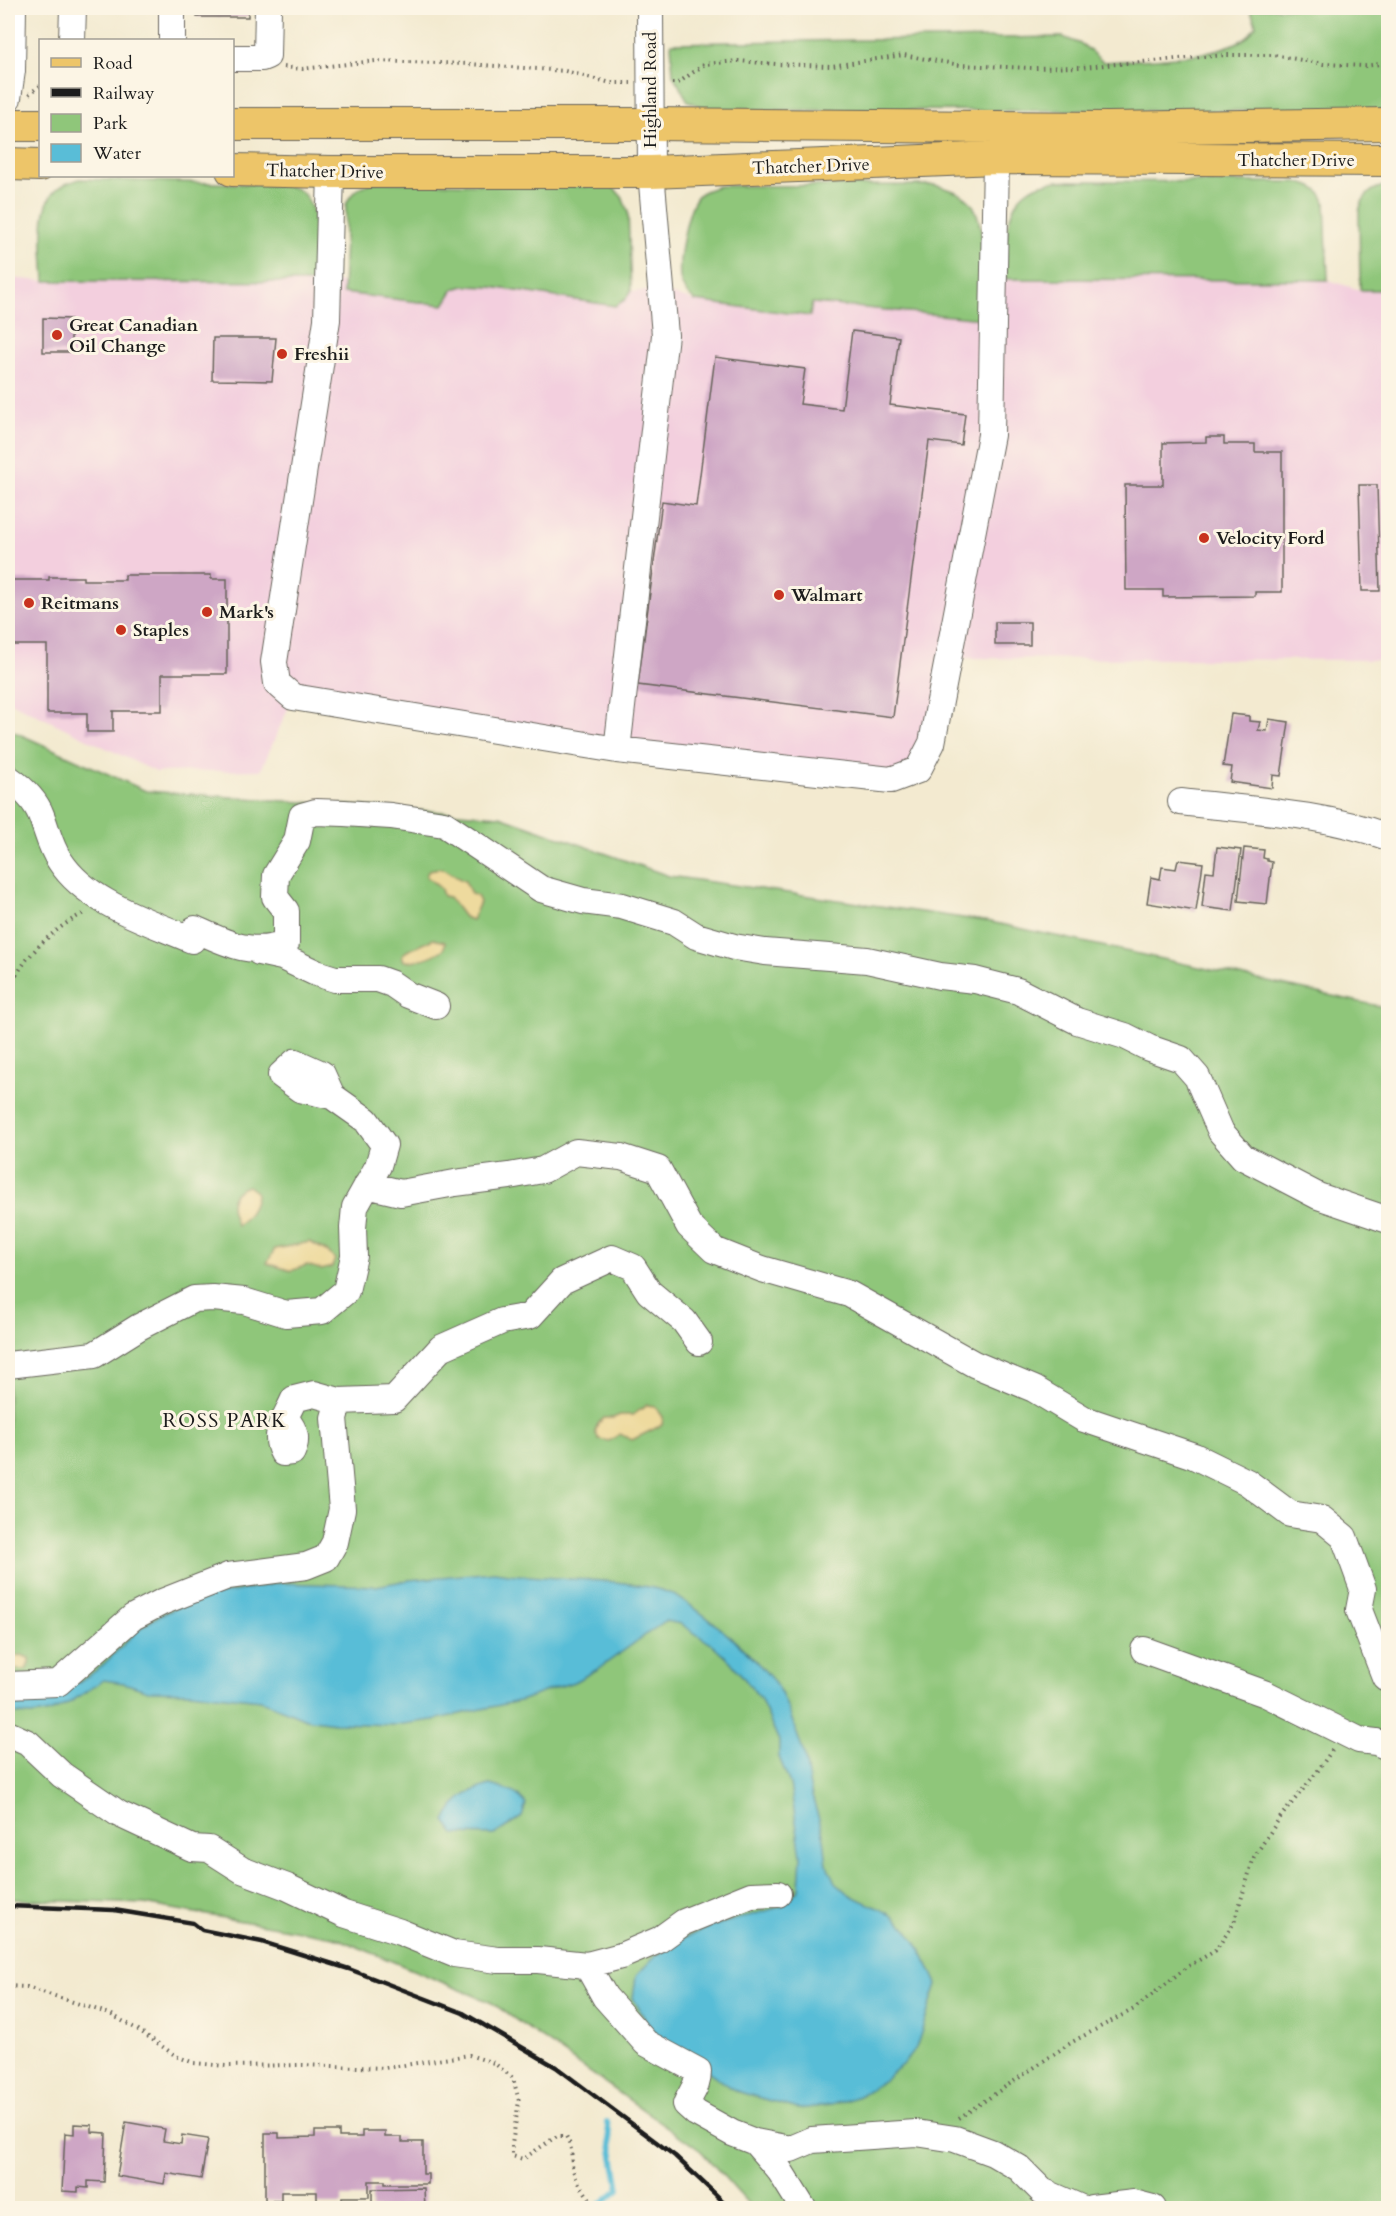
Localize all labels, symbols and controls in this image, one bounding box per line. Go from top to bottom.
street label: Highland Road [638,31,663,148]
legend [39,39,234,177]
text: Road [93,51,133,76]
text: Railway [93,81,155,106]
text: Park [93,111,128,136]
text: Water [92,141,142,166]
street label: Thatcher Drive [1237,148,1355,173]
street label: Thatcher Drive [752,152,870,181]
street label: Thatcher Drive [266,158,384,185]
place label: Great Canadian Oil Change [69,313,198,359]
marker: Great Canadian Oil Change [50,328,64,342]
place label: Freshii [294,342,350,367]
marker: Freshii [275,347,289,361]
place label: Velocity Ford [1216,526,1325,551]
marker: Velocity Ford [1197,531,1211,545]
place label: Walmart [790,583,863,608]
marker: Walmart [772,588,786,602]
place label: Reitmans [41,591,119,616]
marker: Reitmans [22,596,36,610]
place label: Mark's [219,600,274,625]
marker: Mark's [200,605,214,619]
place label: Staples [133,618,189,643]
marker: Staples [114,623,128,637]
district label: ROSS PARK [163,1407,287,1434]

